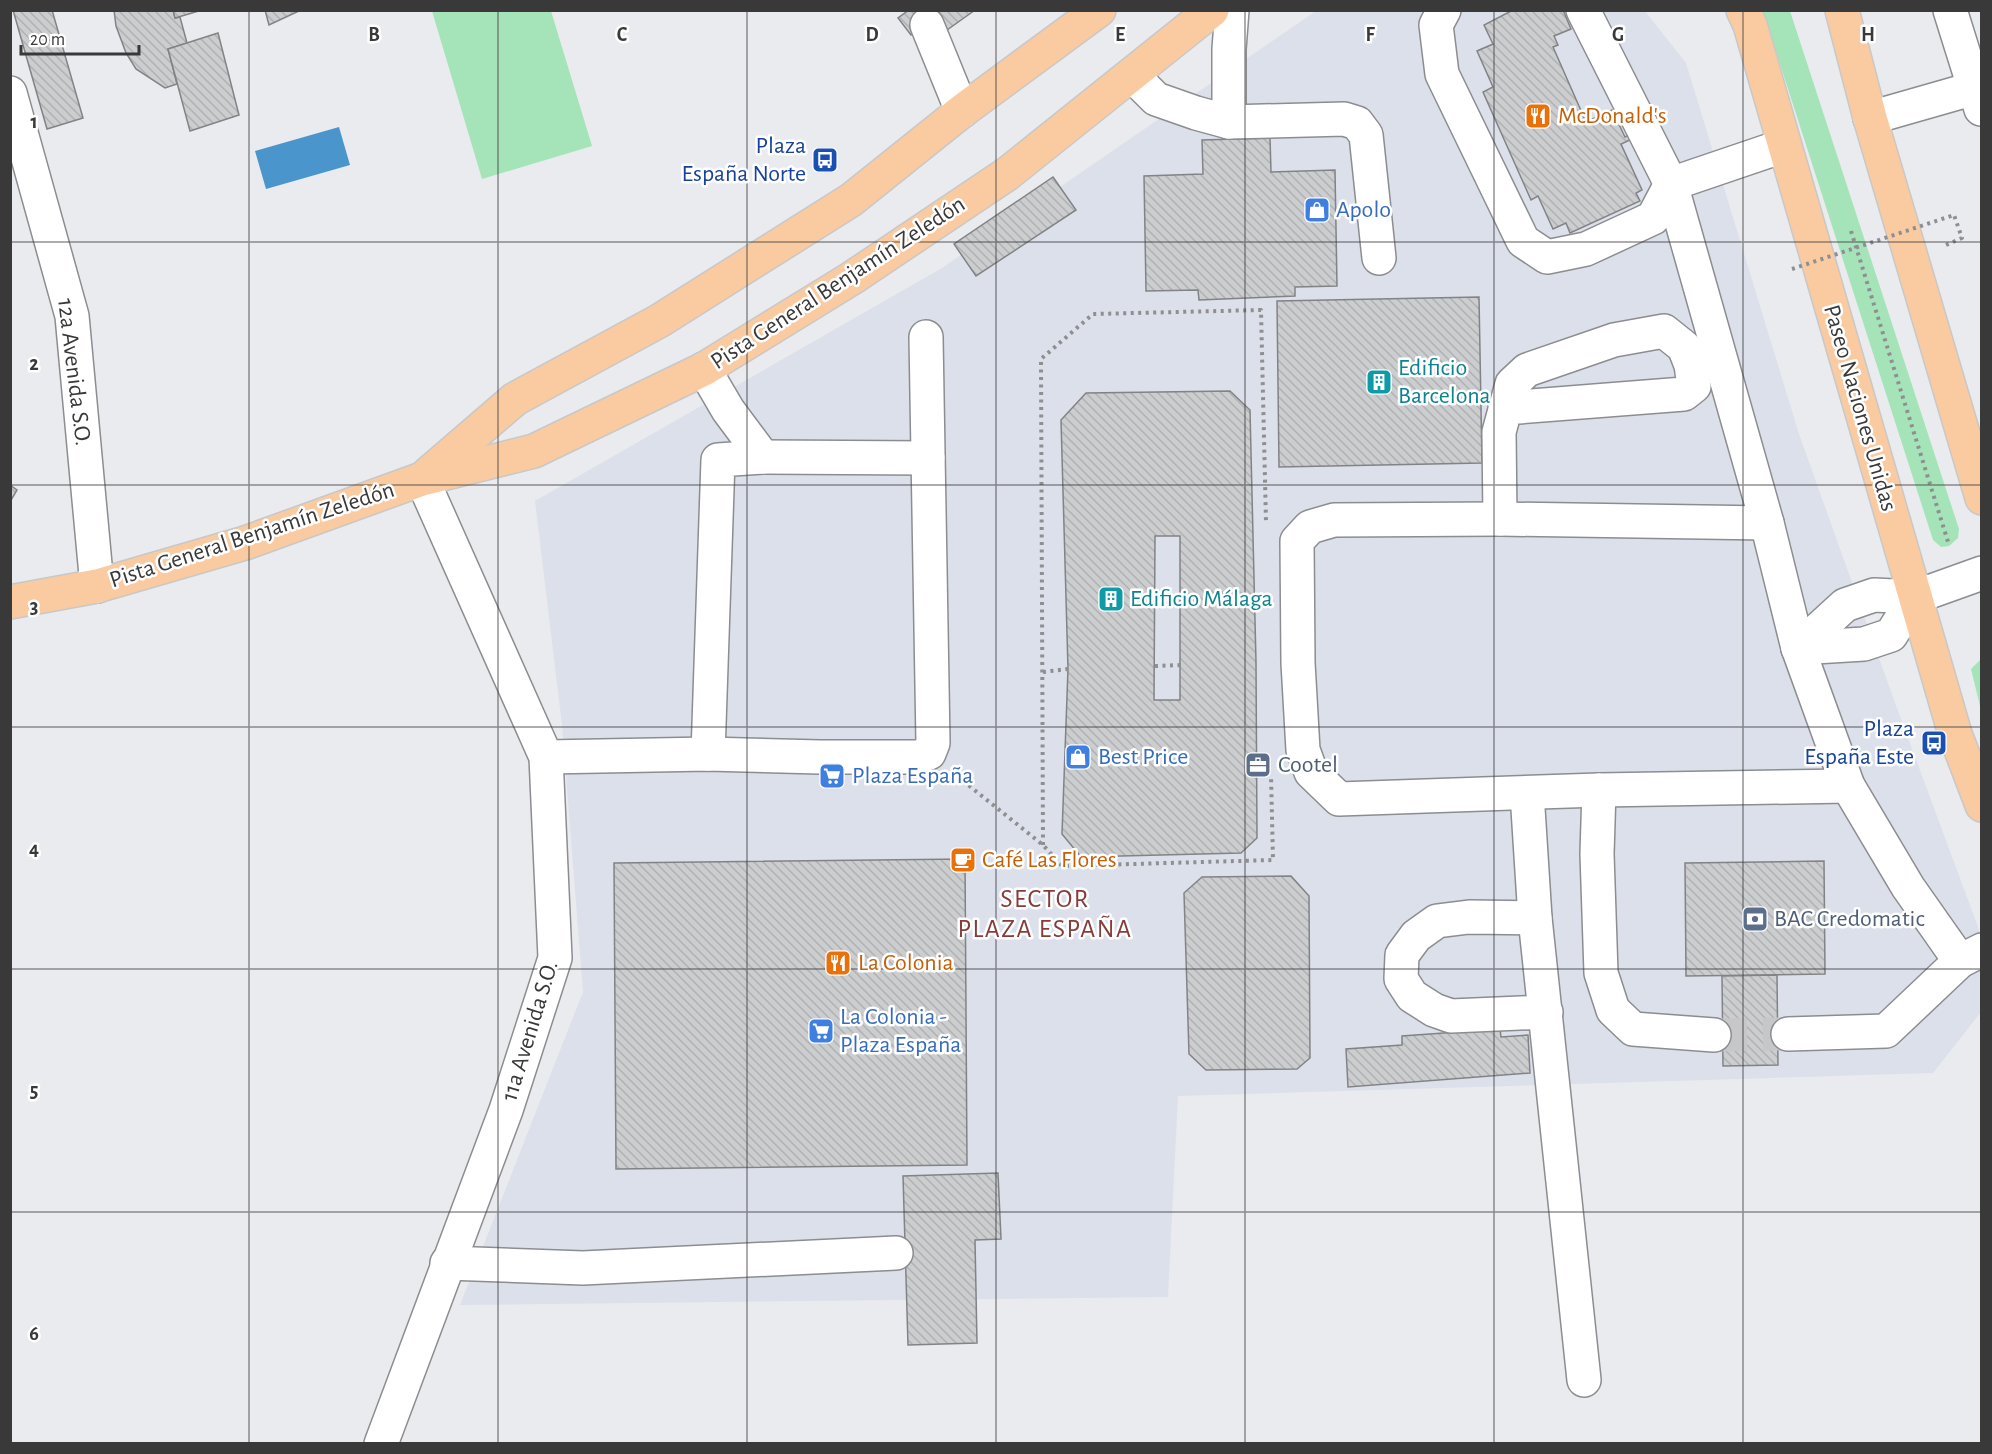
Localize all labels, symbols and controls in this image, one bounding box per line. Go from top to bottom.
scale bar [21,18,140,56]
text: B [368,25,380,45]
text: C [617,25,628,45]
text: D [865,25,879,45]
text: E [1115,25,1125,45]
text: F [1365,25,1375,45]
text: G [1612,25,1624,45]
text: H [1861,25,1875,45]
text: 20 m [30,31,65,49]
restaurant icon: McDonald's [1523,101,1553,131]
place label: McDonald's [1558,104,1667,128]
text: 1 [30,112,38,132]
place label: Plaza España Norte [681,134,806,186]
bus stop icon: Plaza España Norte [810,145,840,175]
street label: Pista General Benjamín Zeledón [707,192,969,374]
shop icon: Apolo [1302,195,1332,225]
place label: Apolo [1336,198,1391,222]
street label: 12a Avenida S.O. [53,297,95,447]
street label: Paseo Naciones Unidas [1819,302,1901,514]
text: 2 [29,354,39,374]
place label: Edificio Barcelona [1398,356,1491,408]
building icon: Edificio Barcelona [1364,367,1394,397]
street label: Pista General Benjamín Zeledón [107,478,397,592]
building icon: Edificio Málaga [1096,584,1126,614]
place label: Edificio Málaga [1130,587,1273,611]
text: 3 [30,597,38,617]
place label: Plaza España Este [1804,717,1914,769]
bus stop icon: Plaza España Este [1919,728,1949,758]
shop icon: Best Price [1063,742,1093,772]
place label: Best Price [1098,745,1188,769]
office icon: Cootel [1243,750,1273,780]
place label: Cootel [1278,753,1338,777]
supermarket icon: Plaza España [817,761,847,791]
place label: Plaza España [852,764,973,788]
text: 4 [29,839,39,859]
cafe icon: Café Las Flores [948,845,978,875]
place label: Café Las Flores [982,848,1117,872]
district label: SECTOR PLAZA ESPAÑA [957,886,1133,942]
bank icon: BAC Credomatic [1740,904,1770,934]
place label: BAC Credomatic [1774,907,1925,931]
restaurant icon: La Colonia [823,948,853,978]
place label: La Colonia [858,951,954,975]
street label: 11a Avenida S.O. [497,958,563,1104]
place label: La Colonia - Plaza España [840,1005,961,1057]
supermarket icon: La Colonia - Plaza España [806,1016,836,1046]
text: 5 [30,1081,38,1101]
text: 6 [29,1324,39,1344]

